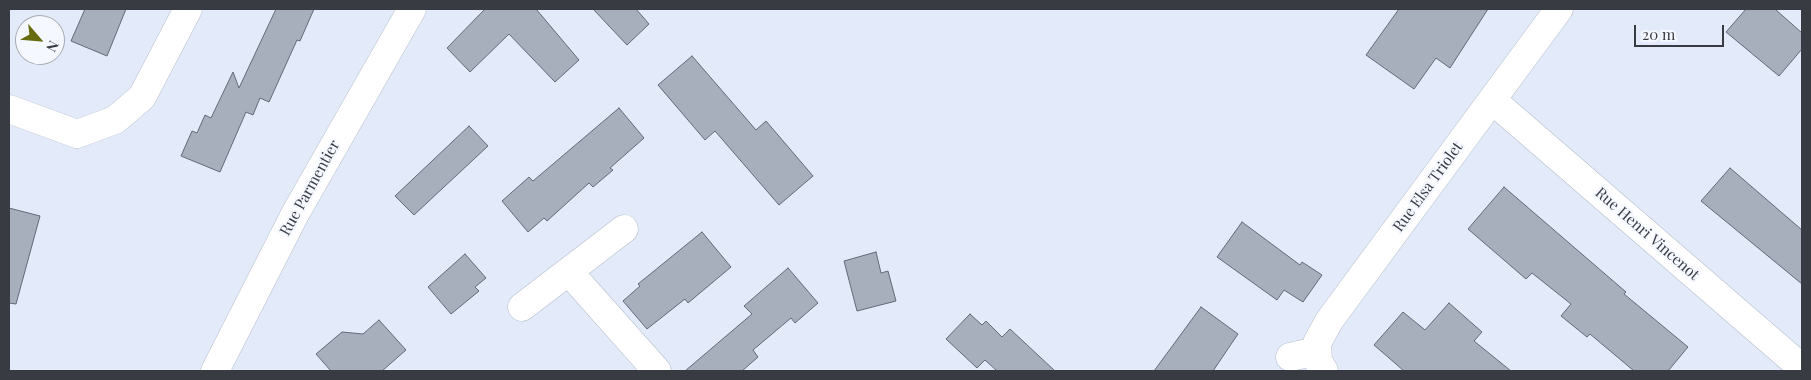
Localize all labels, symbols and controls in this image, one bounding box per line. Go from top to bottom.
north arrow [15,15,65,65]
scale bar [1636,15,1726,47]
text: 20 m [1642,24,1675,44]
text: N [42,38,64,55]
street label: Rue Parmentier [276,137,344,239]
street label: Rue Elsa Triolet [1389,139,1467,235]
street label: Rue Henri Vincenot [1591,184,1703,284]

